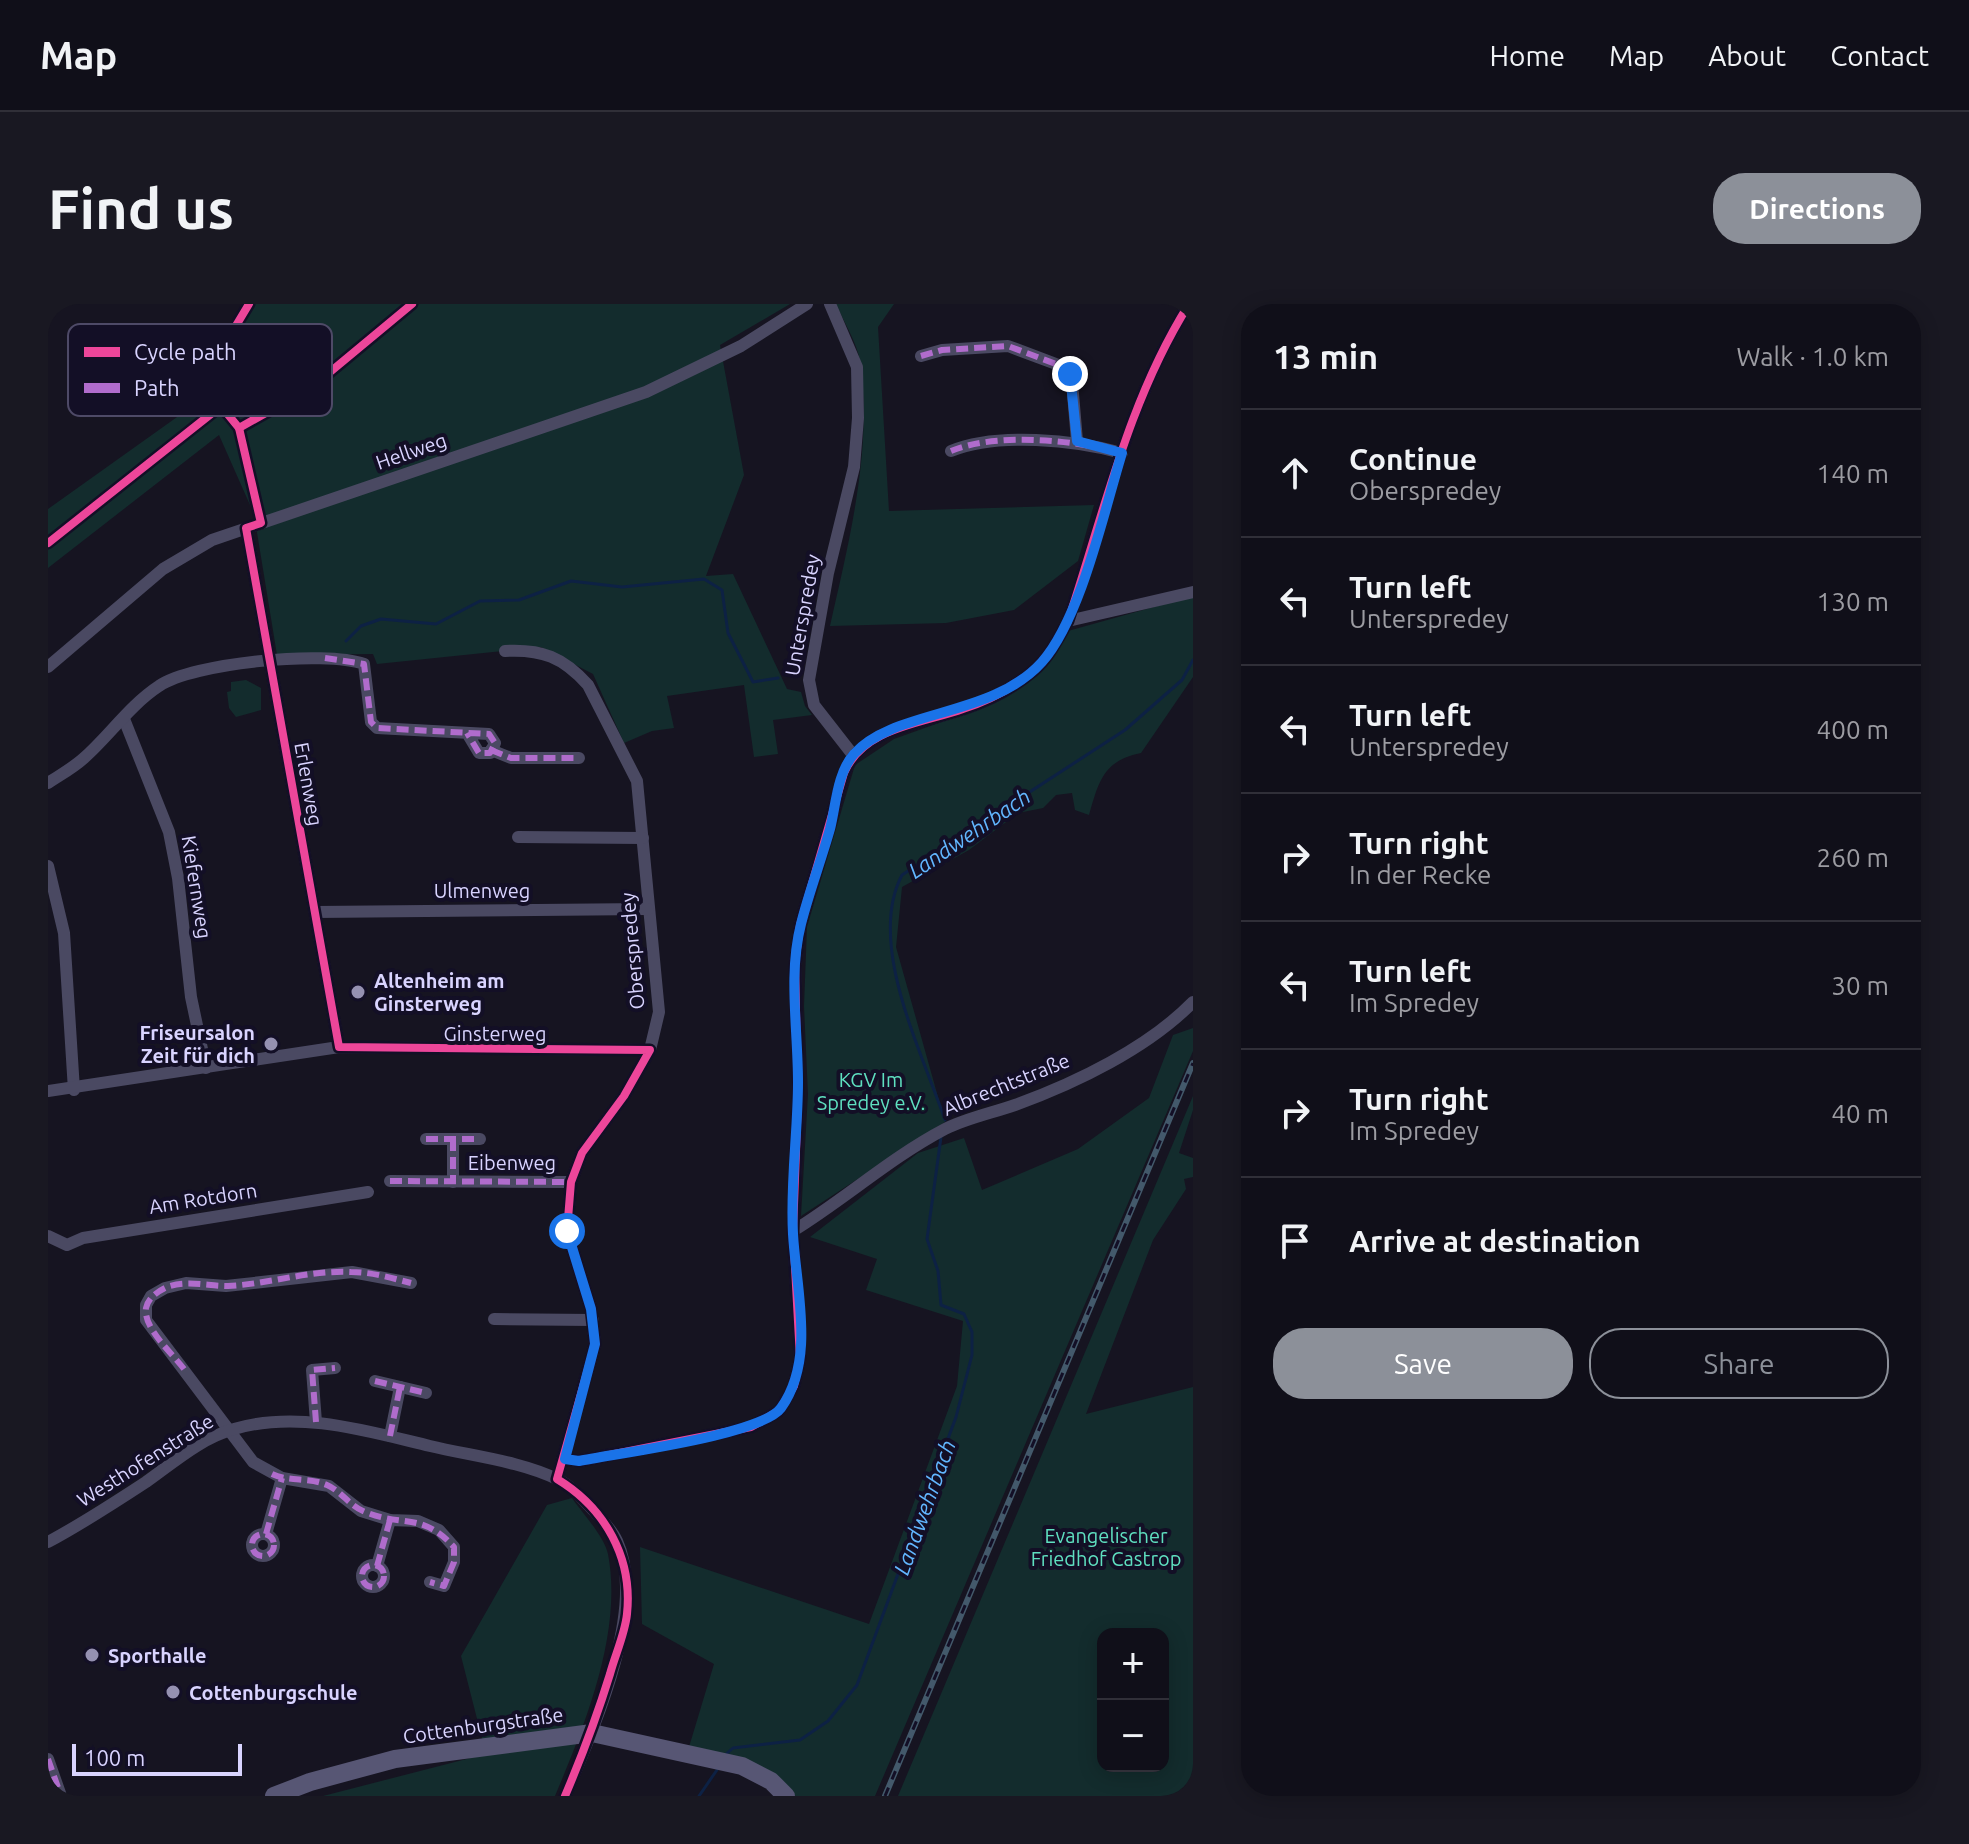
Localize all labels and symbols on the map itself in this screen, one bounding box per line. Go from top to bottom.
legend [68,324,332,416]
text: Cycle path [134,339,237,364]
route end [1052,356,1088,392]
text: Path [134,375,179,400]
street label: Hellweg [373,428,449,474]
street label: Unterspredey [780,552,824,678]
street label: Erlenweg [290,740,328,828]
water label: Landwehrbach [903,783,1035,883]
street label: Kiefernweg [177,834,217,940]
street label: Ulmenweg [434,879,530,902]
street label: Oberspredey [615,891,649,1010]
place label: Altenheim am Ginsterweg [374,969,505,1015]
marker: Altenheim am Ginsterweg [349,983,367,1001]
place label: Friseursalon Zeit für dich [139,1021,255,1067]
street label: Ginsterweg [443,1022,547,1045]
marker: Friseursalon Zeit für dich [262,1035,280,1053]
street label: Albrechtstraße [939,1048,1073,1120]
park label: KGV Im Spredey e.V. [817,1068,925,1114]
street label: Eibenweg [468,1151,556,1174]
street label: Am Rotdorn [147,1178,259,1218]
route start [549,1213,585,1249]
street label: Westhofenstraße [73,1409,217,1511]
water label: Landwehrbach [888,1436,960,1578]
park label: Evangelischer Friedhof Castrop [1031,1524,1181,1570]
place label: Sporthalle [108,1644,206,1667]
marker: Sporthalle [83,1646,101,1664]
place label: Cottenburgschule [189,1681,358,1704]
marker: Cottenburgschule [164,1683,182,1701]
street label: Cottenburgstraße [401,1702,565,1748]
scale bar [72,1740,242,1776]

